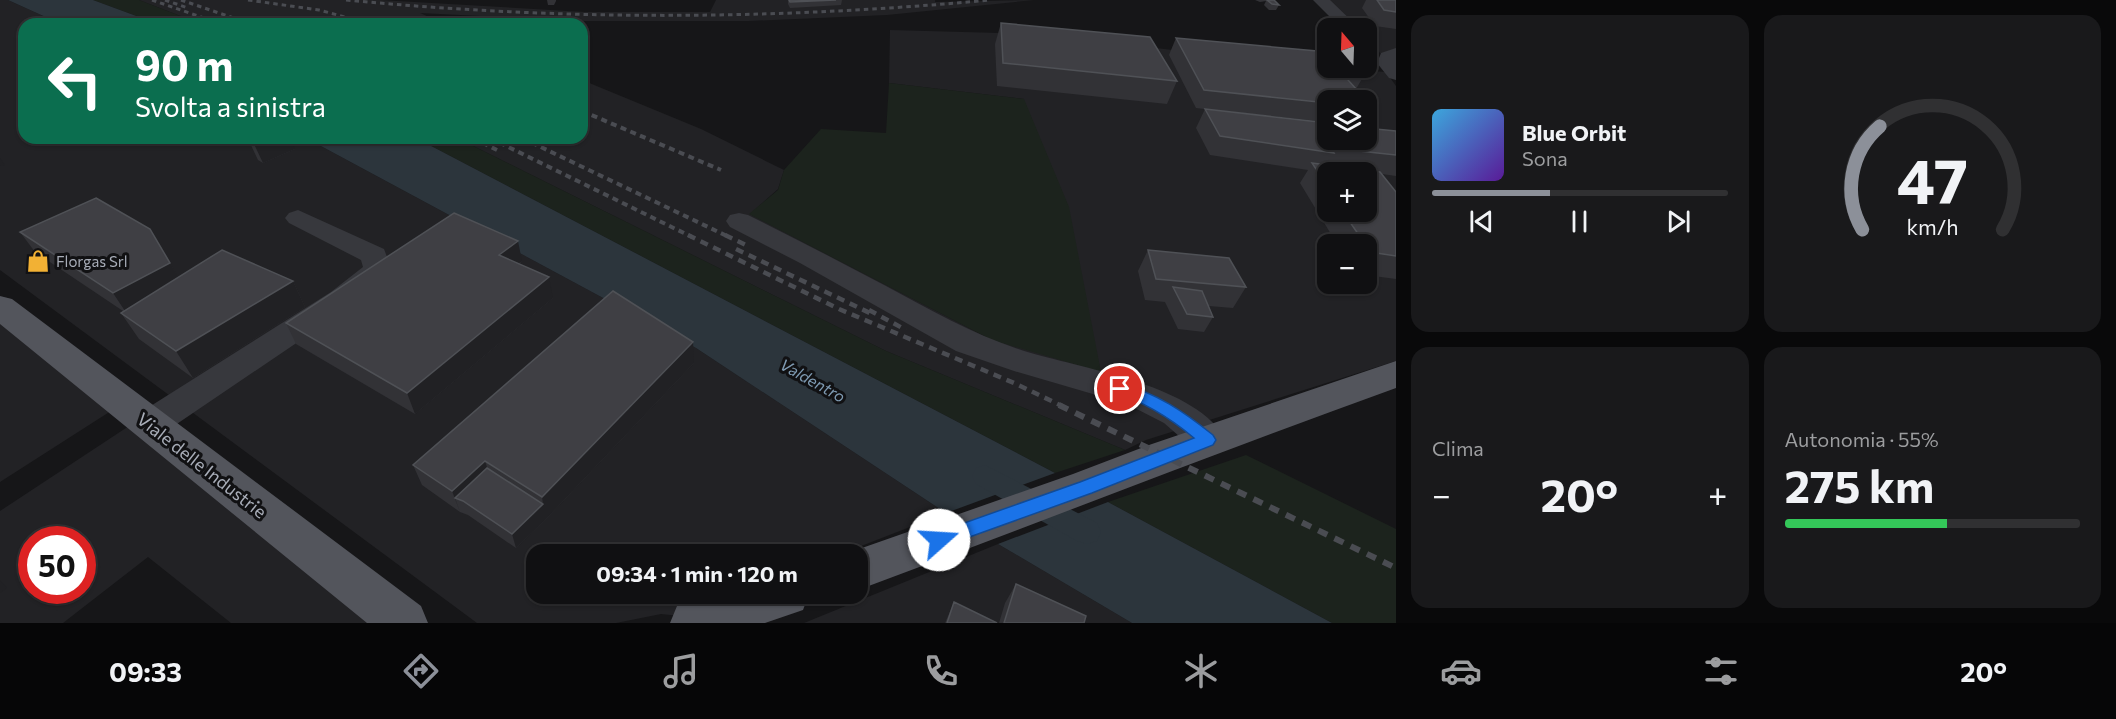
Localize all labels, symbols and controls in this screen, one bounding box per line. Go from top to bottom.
north arrow [1317,18,1377,78]
map controls [1317,18,1377,294]
text: 90 m [135,38,234,90]
icon: left [36,42,114,120]
text: Svolta a sinistra [135,90,326,123]
button: layers [1317,90,1377,150]
text: Blue Orbit [1522,119,1626,146]
text: 47 [1897,142,1968,218]
text: Sona [1522,146,1568,170]
button: + [1317,162,1377,222]
icon: previous [1465,205,1498,238]
icon: pause [1563,205,1596,238]
icon: next [1662,205,1695,238]
text: km/h [1906,214,1958,240]
button: − [1317,234,1377,294]
shop icon: Florgas Srl [25,248,51,274]
place label: Florgas Srl [56,252,128,270]
water label: Valdentro [777,354,849,406]
pin [1094,363,1145,414]
icon: arrive [1103,372,1136,405]
street label: Viale delle Industrie [133,408,271,522]
text: Autonomia · 55% [1785,427,1939,451]
text: Clima [1432,436,1484,460]
text: 275 km [1785,457,1934,512]
text: 20° [1541,466,1618,521]
text: − [1432,473,1451,514]
text: + [1708,473,1728,514]
position arrow [907,508,971,572]
speed limit sign: 50 [18,526,96,604]
text: 09:34 · 1 min · 120 m [596,560,798,587]
icon: directions [400,650,442,692]
icon: music [660,650,702,692]
icon: phone [920,650,962,692]
icon: climate [1180,650,1222,692]
icon: car [1440,650,1482,692]
icon: filters [1700,650,1742,692]
text: 09:33 [109,655,182,688]
text: 20° [1960,655,2007,688]

